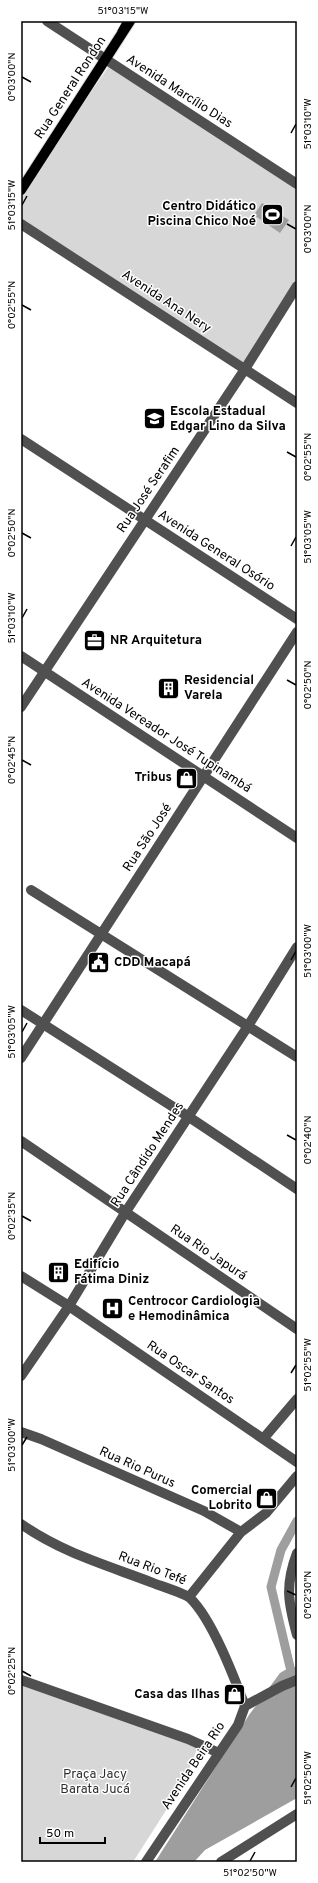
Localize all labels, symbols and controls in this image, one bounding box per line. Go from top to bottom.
text: 51°03'15"W [98,5,148,18]
street label: Rua General Rondon [32,34,110,142]
street label: Avenida Marcílio Dias [123,52,235,132]
text: 0°03'00"N [6,53,19,101]
text: 51°03'10"W [302,98,315,150]
text: 51°03'15"W [6,180,19,230]
place label: Centro Didático Piscina Chico Noé [148,199,256,230]
sports icon: Centro Didático Piscina Chico Noé [259,201,285,227]
text: 0°03'00"N [302,205,315,253]
street label: Avenida Ana Nery [118,267,214,337]
text: 0°02'55"N [6,281,19,329]
place label: Escola Estadual Edgar Lino da Silva [170,404,286,435]
school or university icon: Escola Estadual Edgar Lino da Silva [142,406,168,432]
text: 0°02'55"N [302,433,315,481]
street label: Rua José Serafim [114,444,184,536]
street label: Avenida General Osório [154,507,278,595]
text: 0°02'50"N [6,509,19,557]
text: 51°03'05"W [302,510,315,564]
text: 51°03'10"W [6,592,19,644]
office icon: NR Arquitetura [81,628,107,654]
place label: NR Arquitetura [110,633,202,649]
text: 0°02'50"N [302,661,315,709]
place label: Residencial Varela [184,673,254,704]
street label: Avenida Vereador José Tupinambá [78,675,254,797]
building icon: Residencial Varela [156,675,182,701]
text: 0°02'45"N [6,736,19,784]
shop icon: Tribus [174,765,200,791]
place label: Tribus [134,770,172,786]
street label: Rua São José [120,801,176,875]
text: 51°03'00"W [302,924,315,978]
public building icon: CDD Macapá [86,950,112,976]
place label: CDD Macapá [114,955,191,971]
text: 51°03'05"W [6,1005,19,1059]
street label: Rua Cândido Mendes [108,1099,188,1211]
text: 0°02'40"N [302,1116,315,1164]
text: 0°02'35"N [6,1192,19,1240]
street label: Rua Rio Japurá [167,1222,249,1285]
place label: Edifício Fátima Diniz [74,1257,149,1288]
building icon: Edifício Fátima Diniz [46,1259,72,1285]
place label: Centrocor Cardiologia e Hemodinâmica [128,1294,260,1325]
hospital icon: Centrocor Cardiologia e Hemodinâmica [99,1296,125,1322]
street label: Rua Oscar Santos [143,1338,237,1408]
text: 51°02'55"W [302,1338,315,1392]
text: 51°03'00"W [6,1418,19,1472]
street label: Rua Rio Purus [96,1444,178,1492]
place label: Comercial Lobrito [191,1483,252,1514]
shop icon: Comercial Lobrito [254,1485,280,1511]
street label: Rua Rio Tefé [116,1549,188,1589]
text: 0°02'30"N [302,1571,315,1619]
text: 0°02'25"N [6,1647,19,1695]
shop icon: Casa das Ilhas [222,1682,248,1708]
place label: Casa das Ilhas [134,1687,220,1703]
street label: Avenida Beira Rio [159,1719,229,1813]
text: 51°02'50"W [302,1751,315,1805]
park label: Praça Jacy Barata Jucá [60,1767,130,1798]
scale bar [40,1819,105,1845]
text: 50 m [46,1826,74,1842]
text: 51°02'50"W [223,1867,277,1880]

